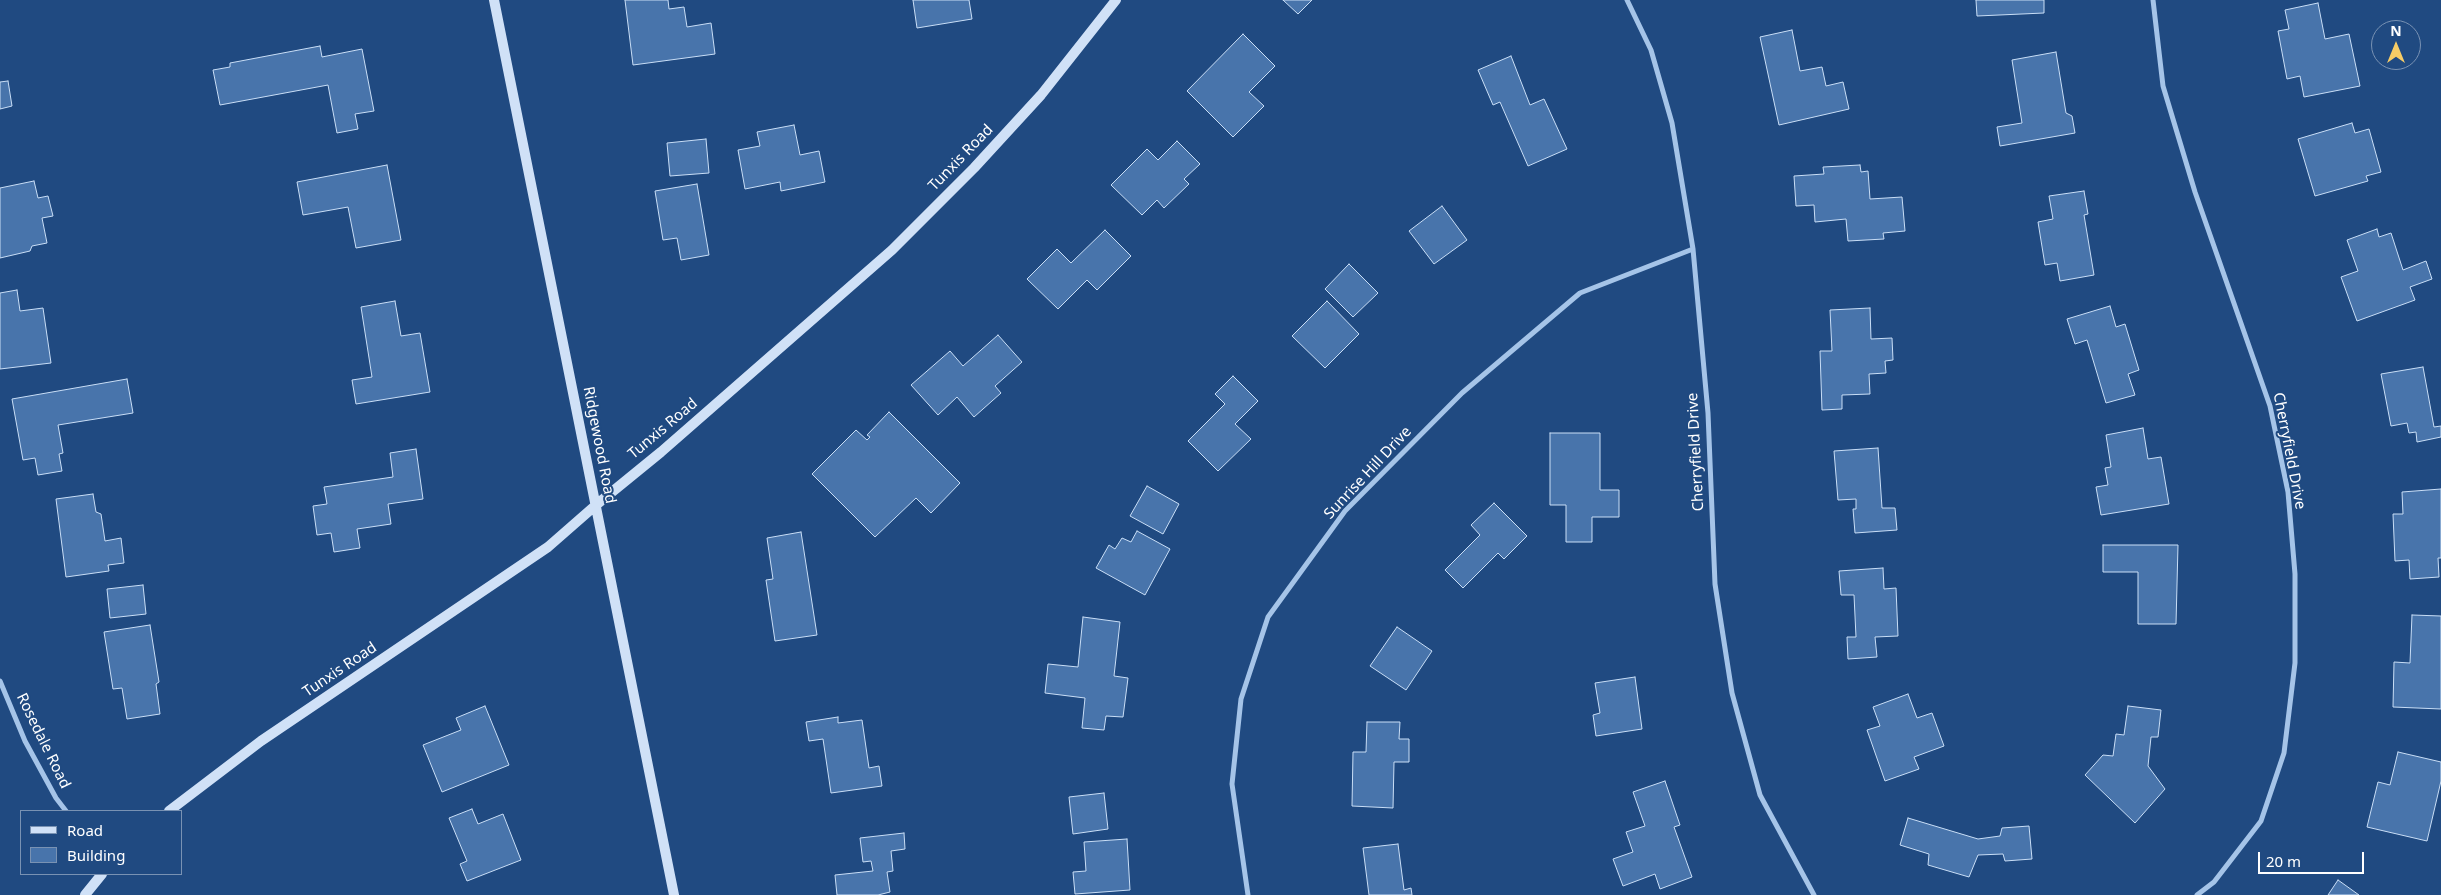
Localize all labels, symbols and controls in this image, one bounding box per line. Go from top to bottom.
north arrow [2371,20,2421,70]
text: N [2390,21,2402,40]
street label: Tunxis Road [925,121,997,195]
street label: Ridgewood Road [579,385,619,505]
street label: Cherryfield Drive [2269,391,2309,511]
street label: Cherryfield Drive [1684,392,1708,512]
street label: Tunxis Road [625,395,701,463]
street label: Sunrise Hill Drive [1320,423,1416,523]
street label: Tunxis Road [300,639,380,701]
street label: Rosedale Road [12,690,74,792]
legend [20,810,182,875]
text: Road [67,820,103,840]
scale bar [2261,842,2367,874]
text: Building [67,845,125,865]
text: 20 m [2266,851,2301,871]

